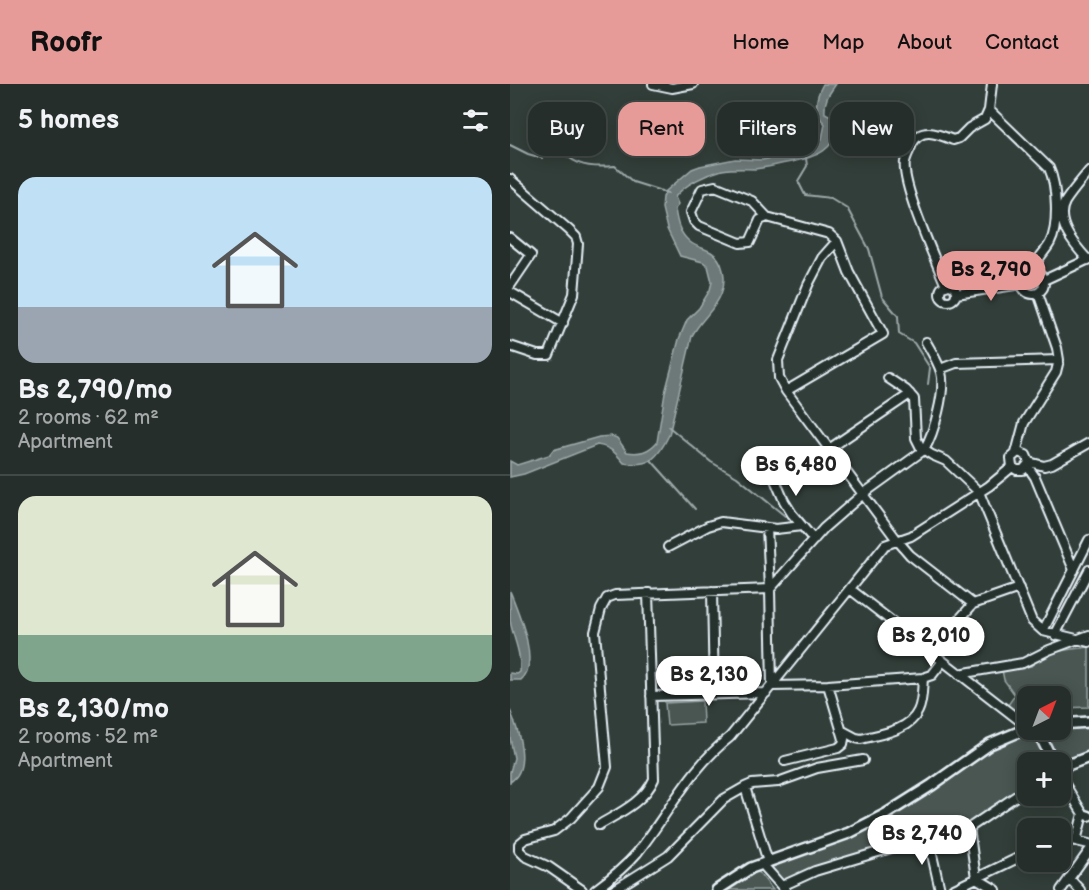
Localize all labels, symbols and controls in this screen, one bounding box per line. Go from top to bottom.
text: Roofr [30,26,102,59]
text: Home [732,30,789,55]
text: Map [822,30,864,55]
text: About [897,30,952,55]
text: Contact [985,30,1059,55]
chip: Buy [528,102,606,156]
chip: Rent [618,102,705,156]
chip: Filters [717,102,818,156]
chip: New [830,102,914,156]
icon: filters [459,104,492,137]
text: 5 homes [18,105,119,136]
icon: home [201,216,309,324]
pin: Bs 2,790 [929,251,1053,302]
text: Bs 2,790 [951,258,1031,282]
text: Bs 2,790/mo [18,375,172,406]
text: 2 rooms · 62 m² [18,406,159,430]
text: Apartment [18,430,113,454]
pin: Bs 6,480 [734,446,858,497]
text: Bs 6,480 [755,453,837,477]
icon: home [201,535,309,643]
pin: Bs 2,010 [869,617,993,668]
text: Bs 2,010 [891,624,971,648]
pin: Bs 2,130 [647,656,771,707]
text: Bs 2,130 [670,663,748,687]
north arrow [1017,686,1071,740]
map controls [1017,686,1071,872]
text: Bs 2,130/mo [18,694,169,725]
text: 2 rooms · 52 m² [18,725,158,749]
text: Apartment [18,749,113,773]
button: + [1017,752,1071,806]
pin: Bs 2,740 [860,815,984,866]
button: − [1017,818,1071,872]
text: Bs 2,740 [881,822,963,846]

